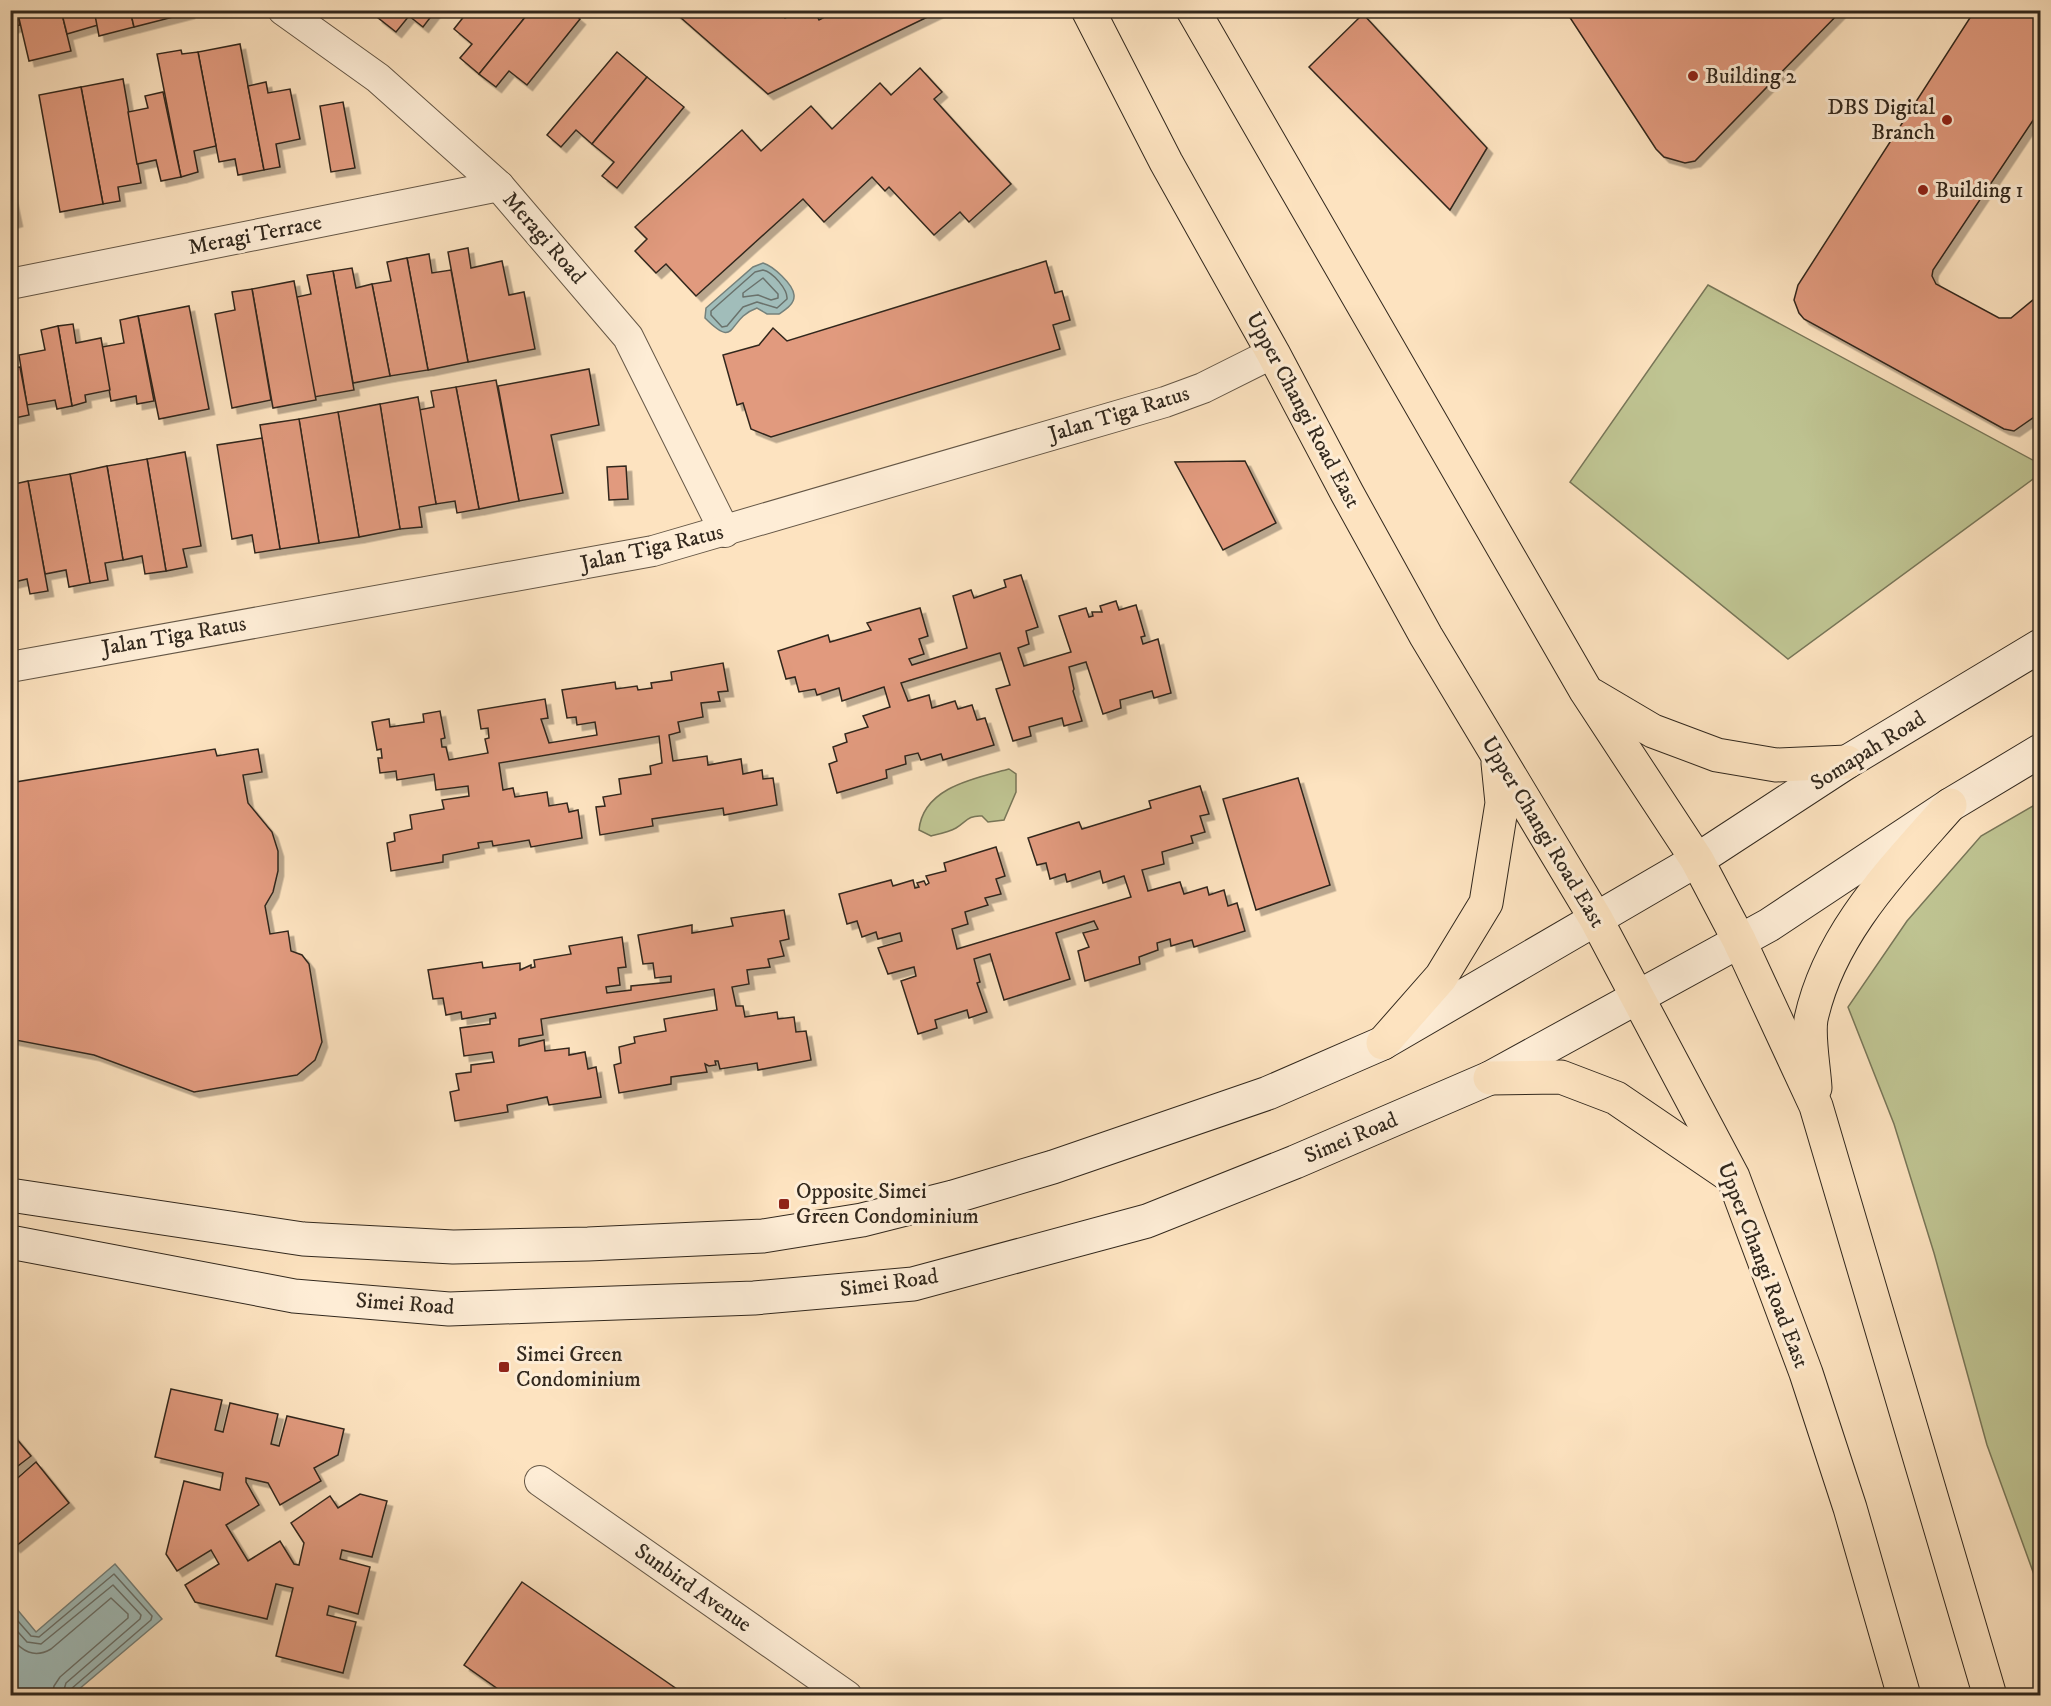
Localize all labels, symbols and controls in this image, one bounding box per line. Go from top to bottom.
place label: Building 2 [1705,63,1796,90]
marker: Building 2 [1686,69,1700,83]
place label: DBS Digital Branch [1827,94,1935,146]
marker: DBS Digital Branch [1940,113,1954,127]
place label: Building 1 [1935,177,2023,204]
marker: Building 1 [1916,183,1930,197]
street label: Meragi Road [497,186,591,290]
street label: Meragi Terrace [186,209,324,261]
street label: Upper Changi Road East [1240,307,1366,513]
street label: Jalan Tiga Ratus [1043,380,1193,449]
street label: Jalan Tiga Ratus [576,518,726,578]
street label: Jalan Tiga Ratus [98,610,248,662]
street label: Somapah Road [1806,705,1930,797]
street label: Upper Changi Road East [1475,731,1611,933]
street label: Simei Road [1300,1106,1402,1170]
street label: Upper Changi Road East [1711,1158,1815,1372]
place label: Opposite Simei Green Condominium [796,1178,979,1230]
marker: Opposite Simei Green Condominium [777,1197,791,1211]
street label: Simei Road [838,1263,940,1303]
street label: Simei Road [355,1287,455,1321]
place label: Simei Green Condominium [516,1341,641,1393]
marker: Simei Green Condominium [497,1360,511,1374]
street label: Sunbird Avenue [629,1538,757,1638]

